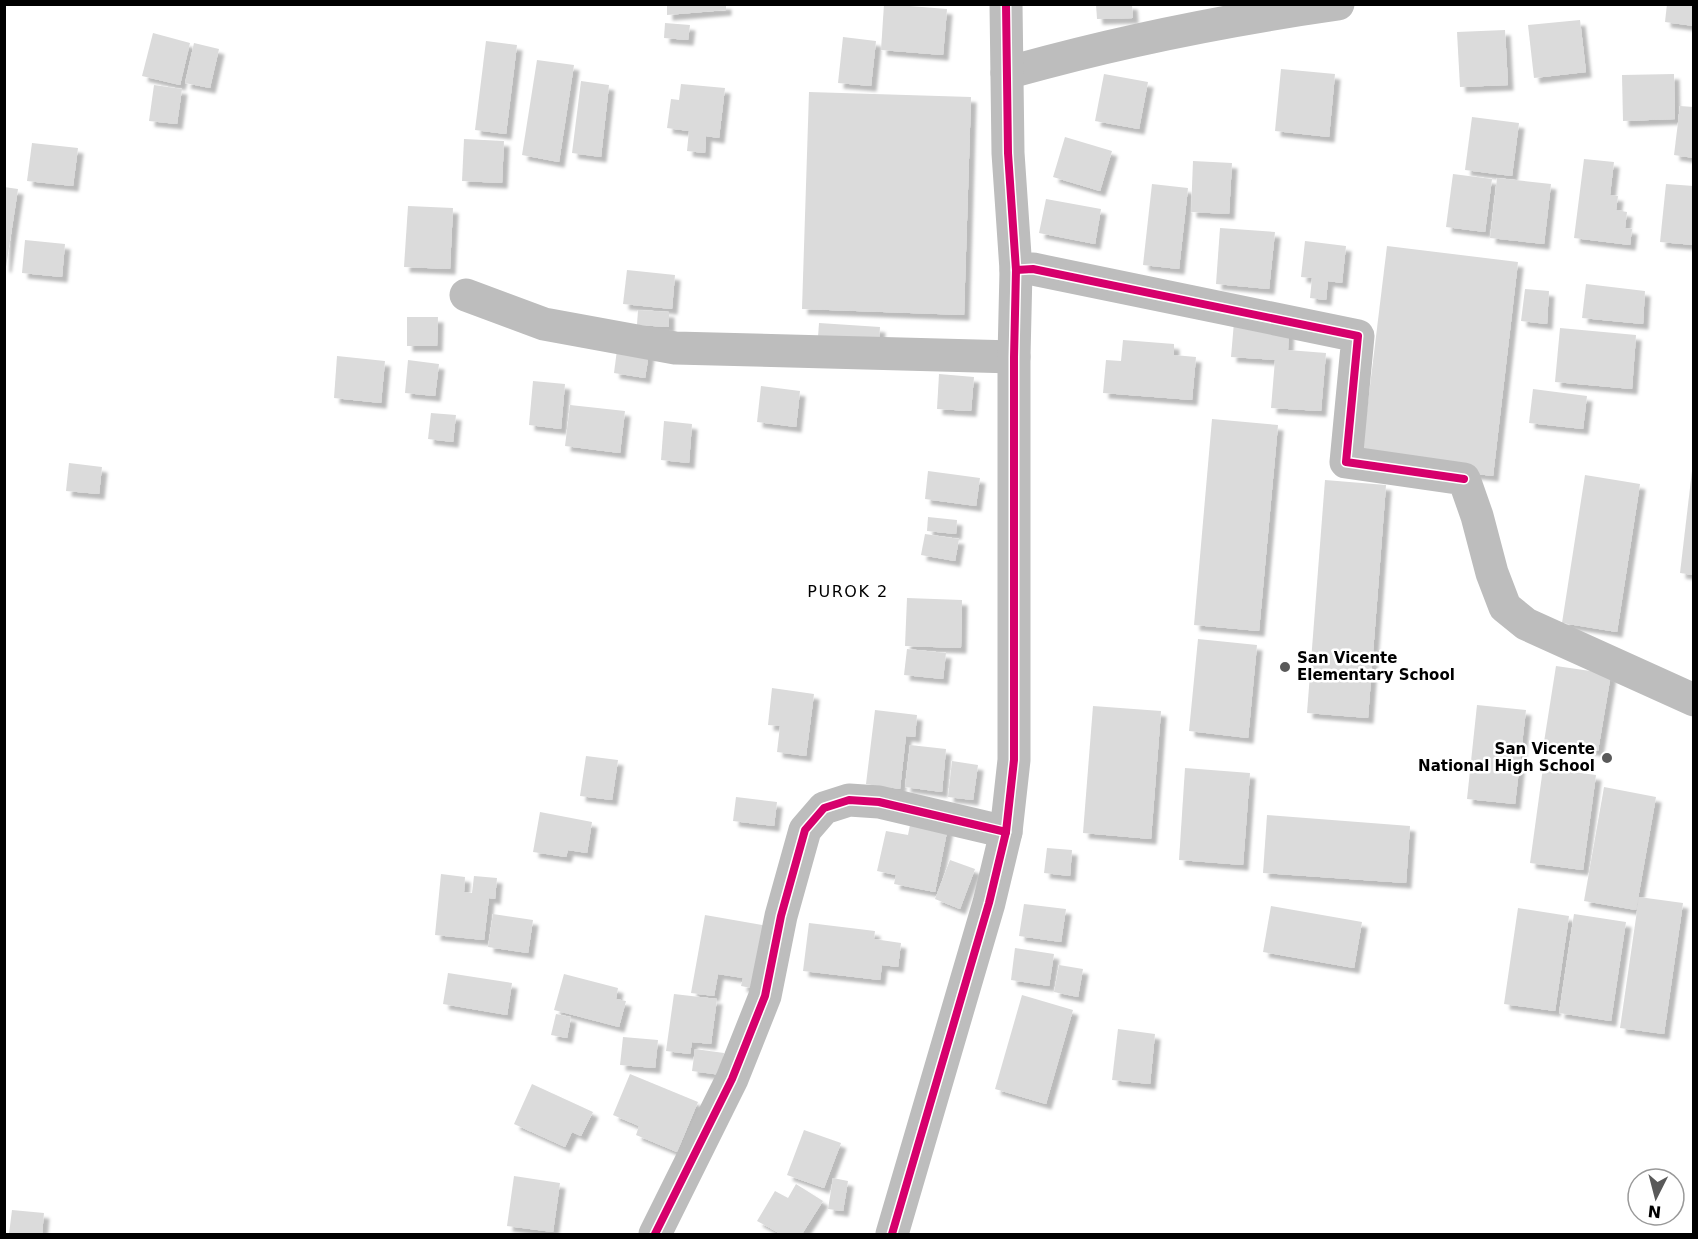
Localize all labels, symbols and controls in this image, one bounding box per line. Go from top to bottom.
district label: PUROK 2 [807,582,889,601]
place label: San Vicente Elementary School [1297,649,1455,684]
marker: San Vicente Elementary School [1278,660,1292,674]
place label: San Vicente National High School [1418,740,1595,775]
marker: San Vicente National High School [1600,751,1614,765]
north arrow [1626,1167,1686,1227]
text: N [1647,1201,1662,1222]

